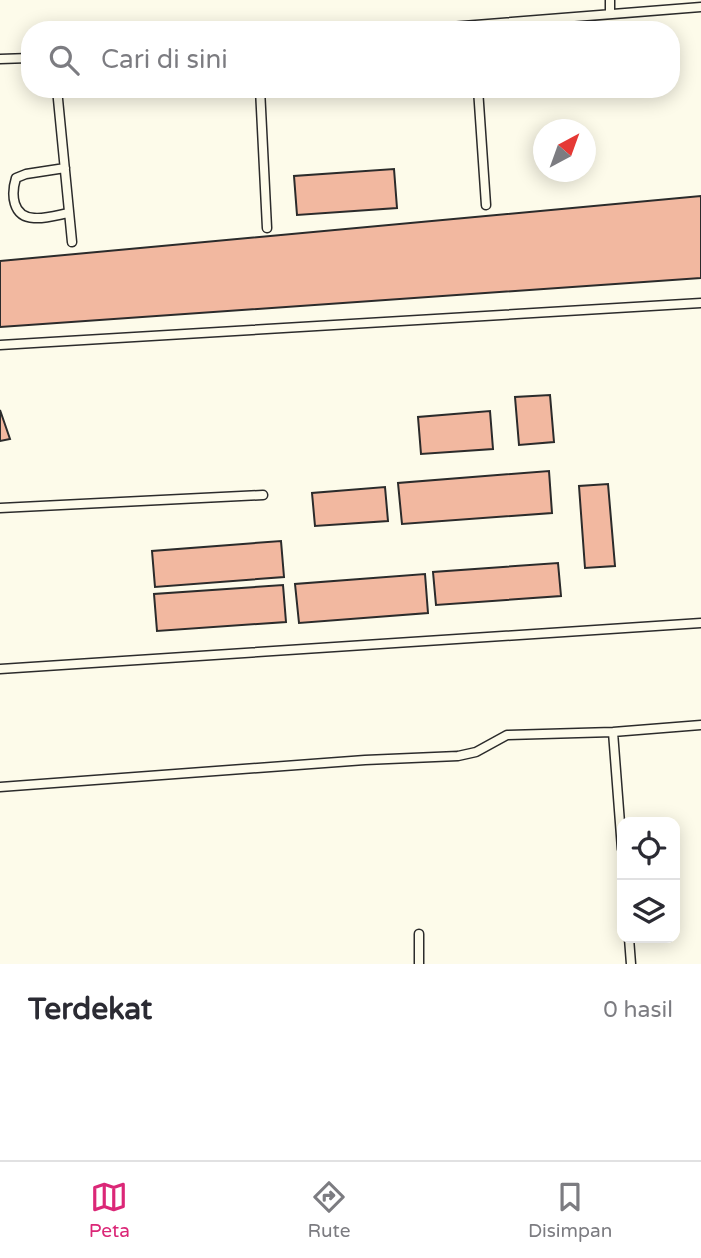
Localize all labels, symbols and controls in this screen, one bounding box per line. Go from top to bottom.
search box [21,21,680,98]
icon: search [45,41,83,79]
text: Cari di sini [101,44,228,75]
north arrow [533,119,596,182]
map controls [617,817,680,943]
button: locate [617,817,680,880]
button: layers [617,880,680,943]
text: Terdekat [28,991,152,1028]
text: 0 hasil [603,996,673,1024]
tab: Peta [89,1178,130,1242]
tab: Rute [307,1178,350,1242]
tab: Disimpan [528,1178,612,1242]

